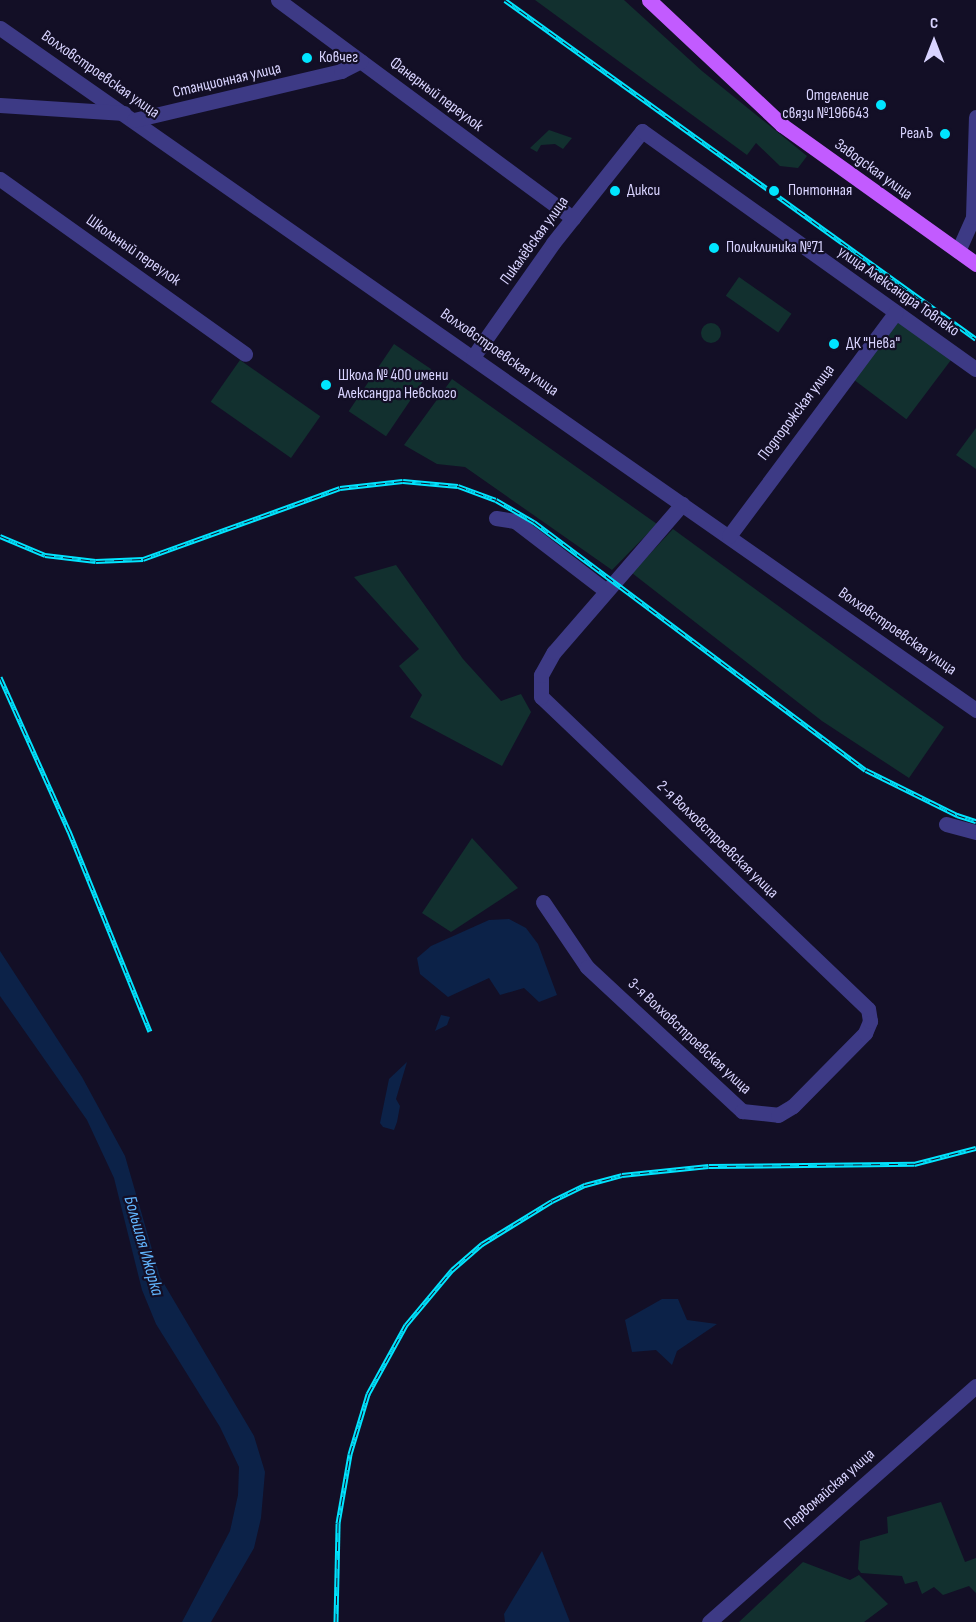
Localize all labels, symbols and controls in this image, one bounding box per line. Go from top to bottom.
north arrow [904,12,964,72]
text: С [930,14,938,33]
street label: Волховстроевская улица [37,27,163,123]
place label: Ковчег [319,48,358,68]
marker: Ковчег [300,51,314,65]
street label: Фанерный переулок [386,54,486,136]
street label: Станционная улица [171,59,283,103]
place label: Отделение связи №196643 [782,86,869,124]
marker: Отделение связи №196643 [874,98,888,112]
place label: РеалЪ [900,124,933,144]
marker: РеалЪ [938,127,952,141]
street label: Заводская улица [830,135,916,205]
place label: Дикси [627,181,660,201]
place label: Понтонная [788,181,852,201]
marker: Понтонная [765,182,783,200]
marker: Дикси [608,184,622,198]
street label: Пикалёвская улица [497,193,573,289]
street label: Школьный переулок [82,211,184,291]
place label: Поликлиника №71 [726,238,823,258]
marker: Поликлиника №71 [707,241,721,255]
street label: улица Александра Товпеко [833,243,963,341]
street label: Волховстроевская улица [436,305,562,401]
place label: ДК "Нева" [846,334,900,354]
marker: ДК "Нева" [827,337,841,351]
street label: Подпорожская улица [755,361,839,465]
place label: Школа № 400 имени Александра Невского [338,366,457,404]
marker: Школа № 400 имени Александра Невского [319,378,333,392]
street label: Волховстроевская улица [834,584,960,680]
street label: 2-я Волховстроевская улица [652,777,782,903]
street label: 3-я Волховстроевская улица [623,975,755,1099]
water label: Большая Ижорка [118,1194,168,1298]
street label: Первомайская улица [781,1445,879,1535]

